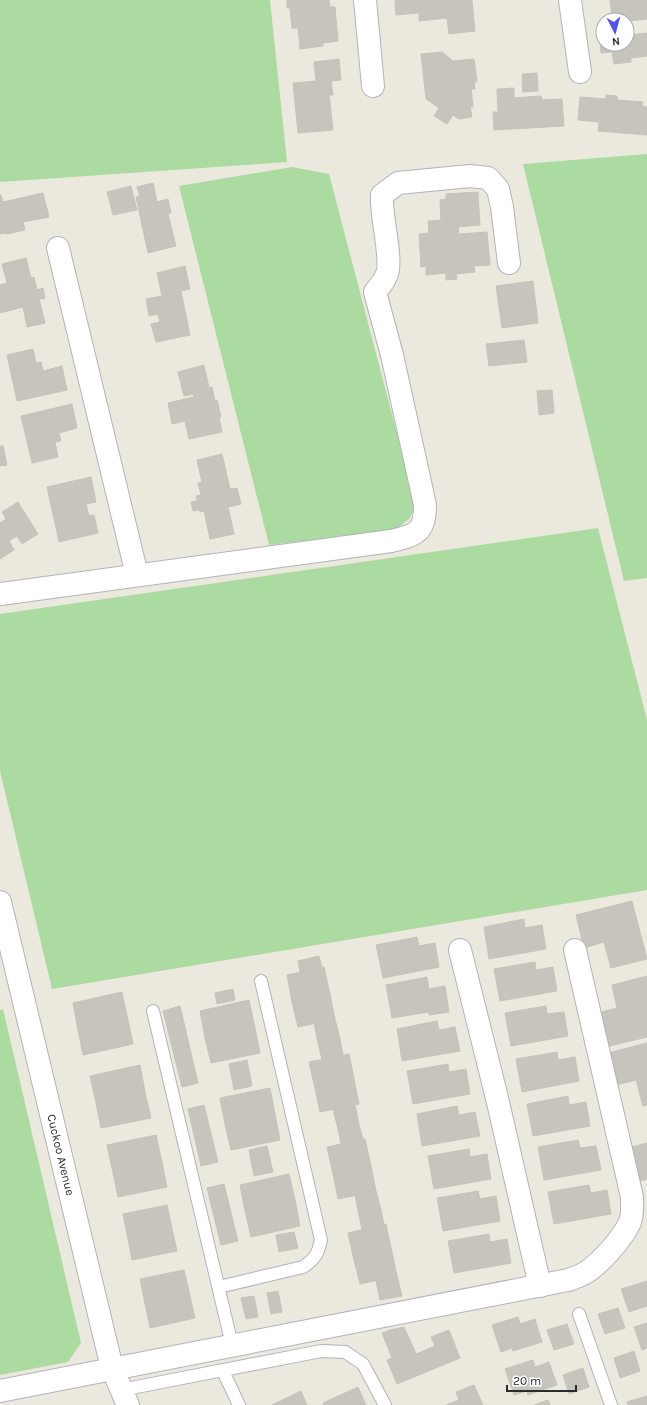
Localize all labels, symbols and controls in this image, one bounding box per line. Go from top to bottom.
north arrow [595,12,635,52]
text: N [611,35,621,48]
street label: Cuckoo Avenue [44,1113,77,1197]
scale bar [507,1367,576,1393]
text: 20 m [513,1374,541,1388]

